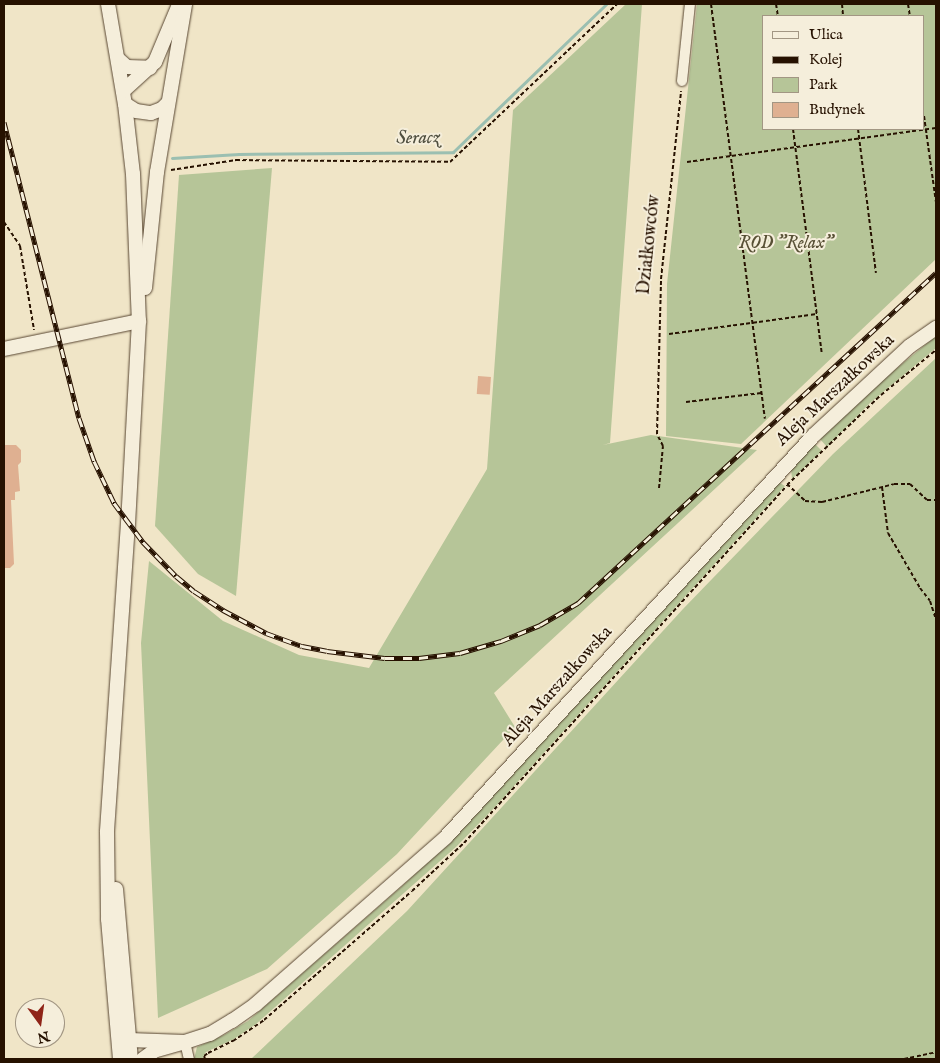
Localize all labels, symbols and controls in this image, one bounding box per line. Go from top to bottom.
legend [762,15,925,130]
text: Ulica [809,25,843,44]
text: Kolej [809,50,842,69]
text: Park [809,75,838,94]
text: Budynek [809,100,865,119]
water label: Seracz [396,127,440,151]
street label: Działkowców [634,194,666,296]
park label: ROD "Relax" [739,233,833,255]
street label: Aleja Marszałkowska [772,330,900,452]
street label: Aleja Marszałkowska [498,622,618,752]
north arrow [15,998,65,1048]
text: N [35,1026,51,1047]

